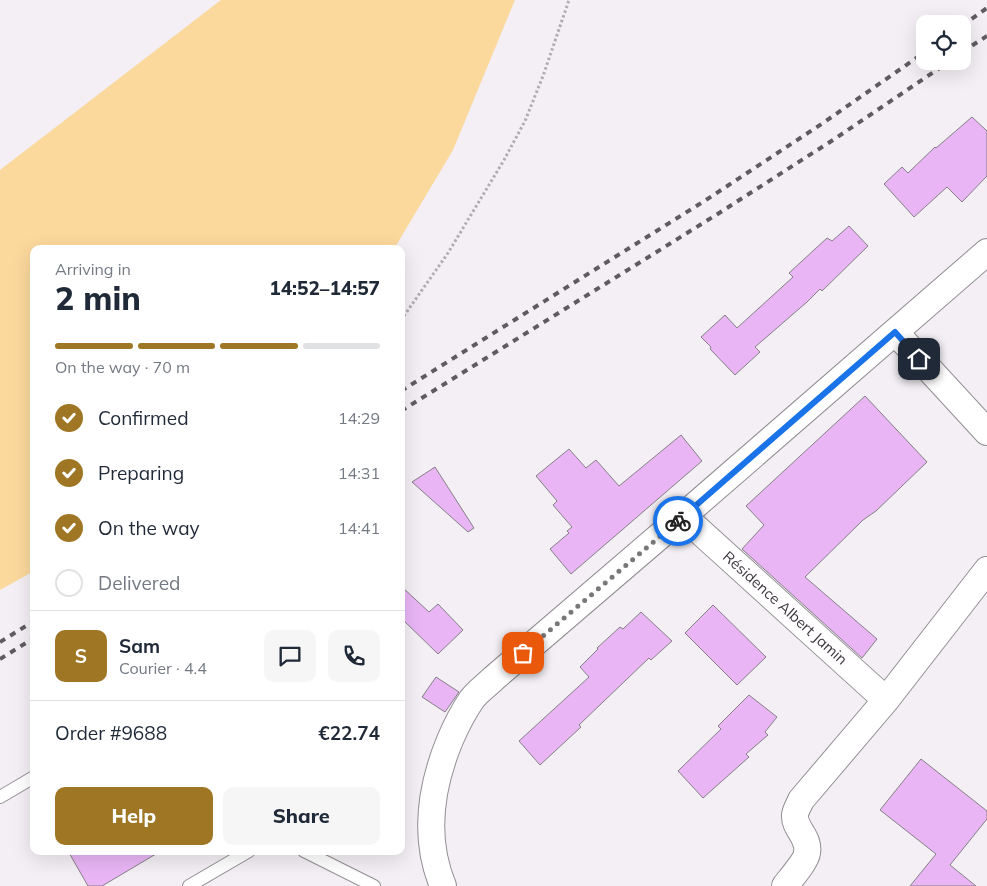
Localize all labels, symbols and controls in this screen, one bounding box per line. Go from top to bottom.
map controls [916,15,971,70]
button: locate [916,15,971,70]
text: Arriving in [55,259,131,279]
text: 14:52–14:57 [269,276,380,300]
text: 2 min [55,278,141,318]
pin [898,338,940,380]
icon: home [905,345,933,373]
text: On the way · 70 m [55,357,190,377]
icon: check [55,404,83,432]
text: Confirmed [98,406,189,430]
text: 14:29 [338,408,380,428]
icon: check [55,459,83,487]
text: Preparing [98,461,184,485]
text: 14:31 [338,463,380,483]
courier [653,496,703,546]
icon: bike [664,507,692,535]
icon: check [55,514,83,542]
text: On the way [98,516,200,540]
text: 14:41 [338,518,380,538]
street label: Résidence Albert Jamin [719,547,851,669]
text: Delivered [98,571,180,595]
button: chat [264,630,316,682]
button: phone [328,630,380,682]
pin [502,632,544,674]
text: Sam [119,634,160,658]
icon: bag [509,639,537,667]
text: S [75,644,87,668]
text: Courier · 4.4 [119,658,207,678]
text: Order #9688 [55,721,167,745]
text: €22.74 [318,721,380,745]
button: Help [55,787,213,845]
button: Share [223,787,380,845]

